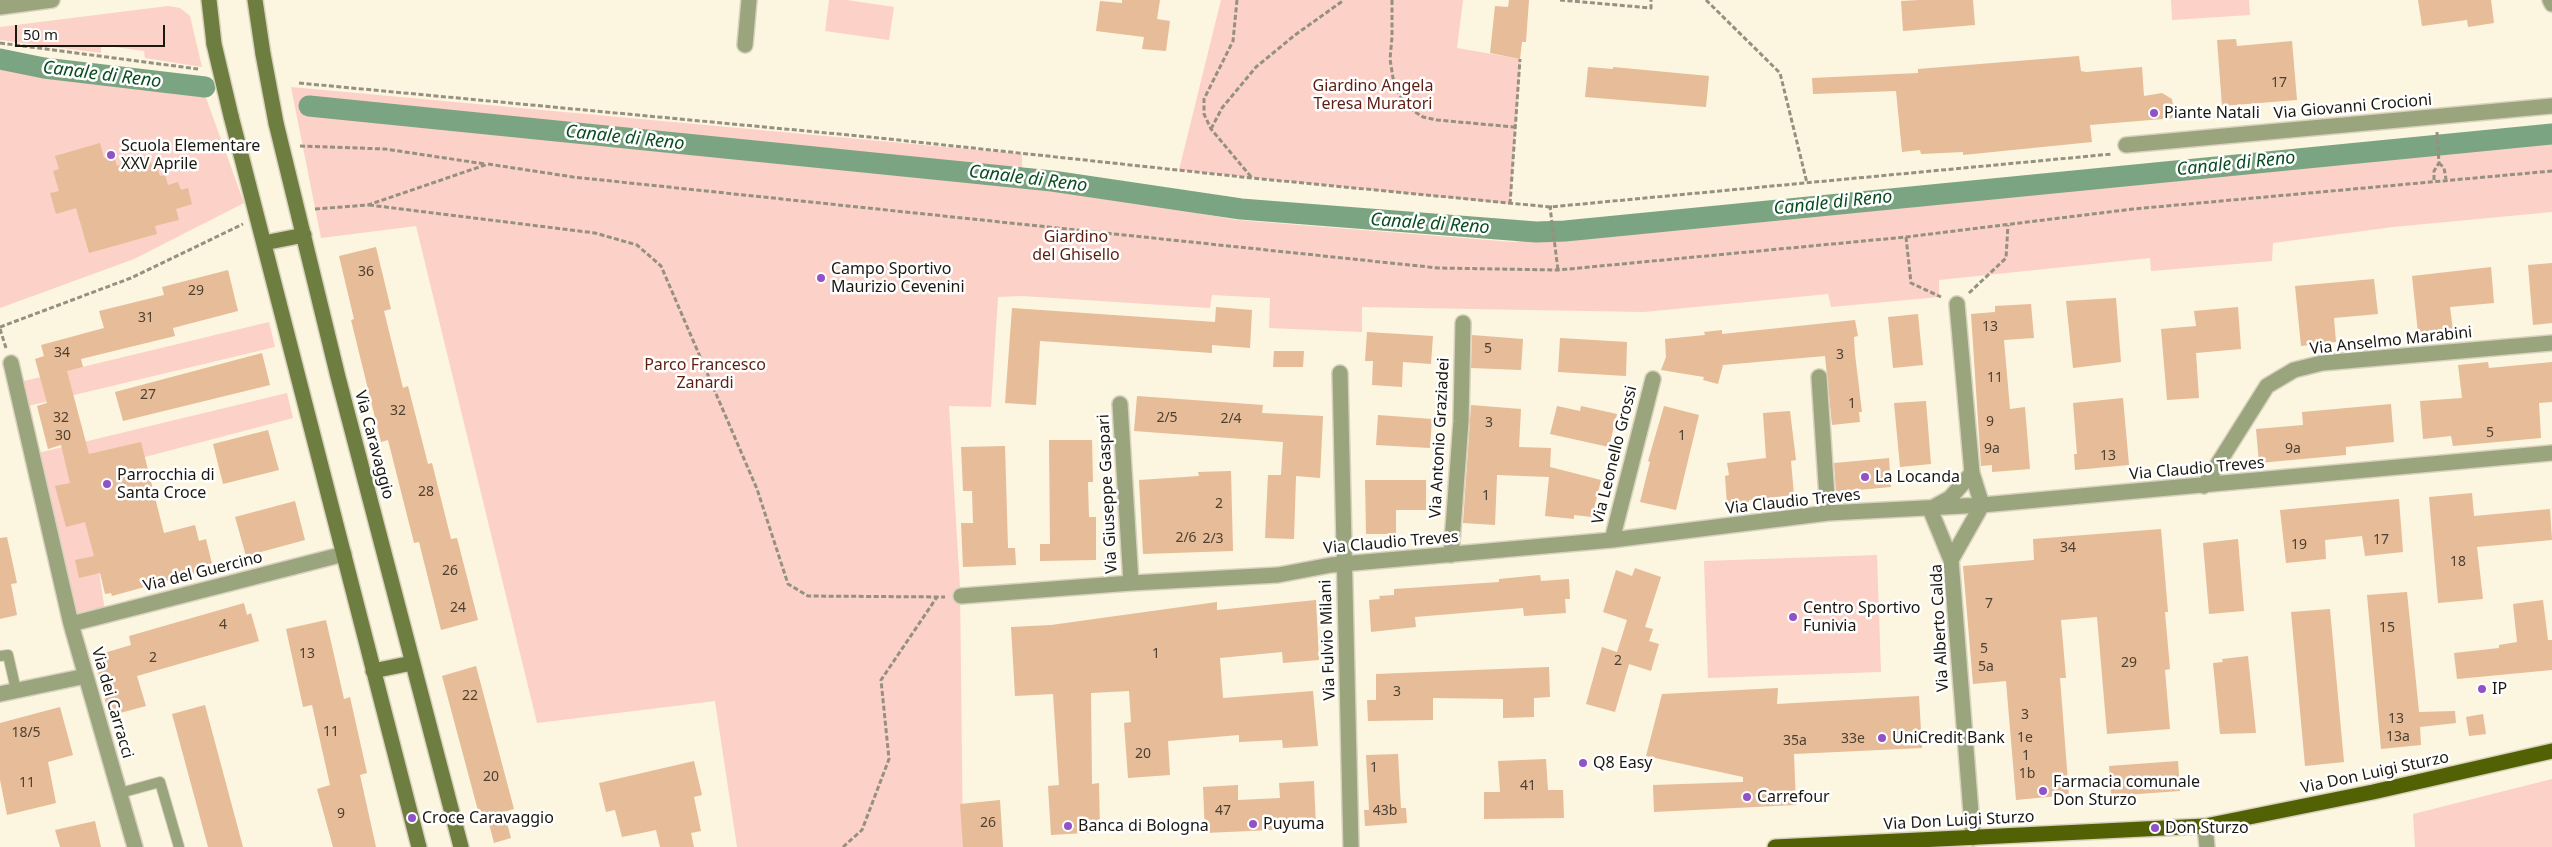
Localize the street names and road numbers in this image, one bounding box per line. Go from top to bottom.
street label: Via Giovanni Crocioni [2273,91,2433,123]
street label: Via Anselmo Marabini [2309,323,2473,359]
street label: Via Antonio Graziadei [1426,357,1454,519]
street label: Via Leonello Grossi [1589,384,1641,526]
street label: Via Caravaggio [350,389,398,501]
street label: Via Giuseppe Gaspari [1094,414,1122,574]
street label: Via Claudio Treves [2129,454,2265,484]
street label: Via Claudio Treves [1725,485,1861,519]
street label: Via Claudio Treves [1323,528,1459,558]
street label: Via del Guercino [141,548,265,596]
street label: Via Alberto Calda [1927,563,1953,693]
street label: Via Fulvio Milani [1316,579,1340,701]
street label: Via dei Carracci [87,645,137,761]
street label: Via Don Luigi Sturzo [2299,748,2451,798]
street label: Via Don Luigi Sturzo [1883,807,2035,835]

